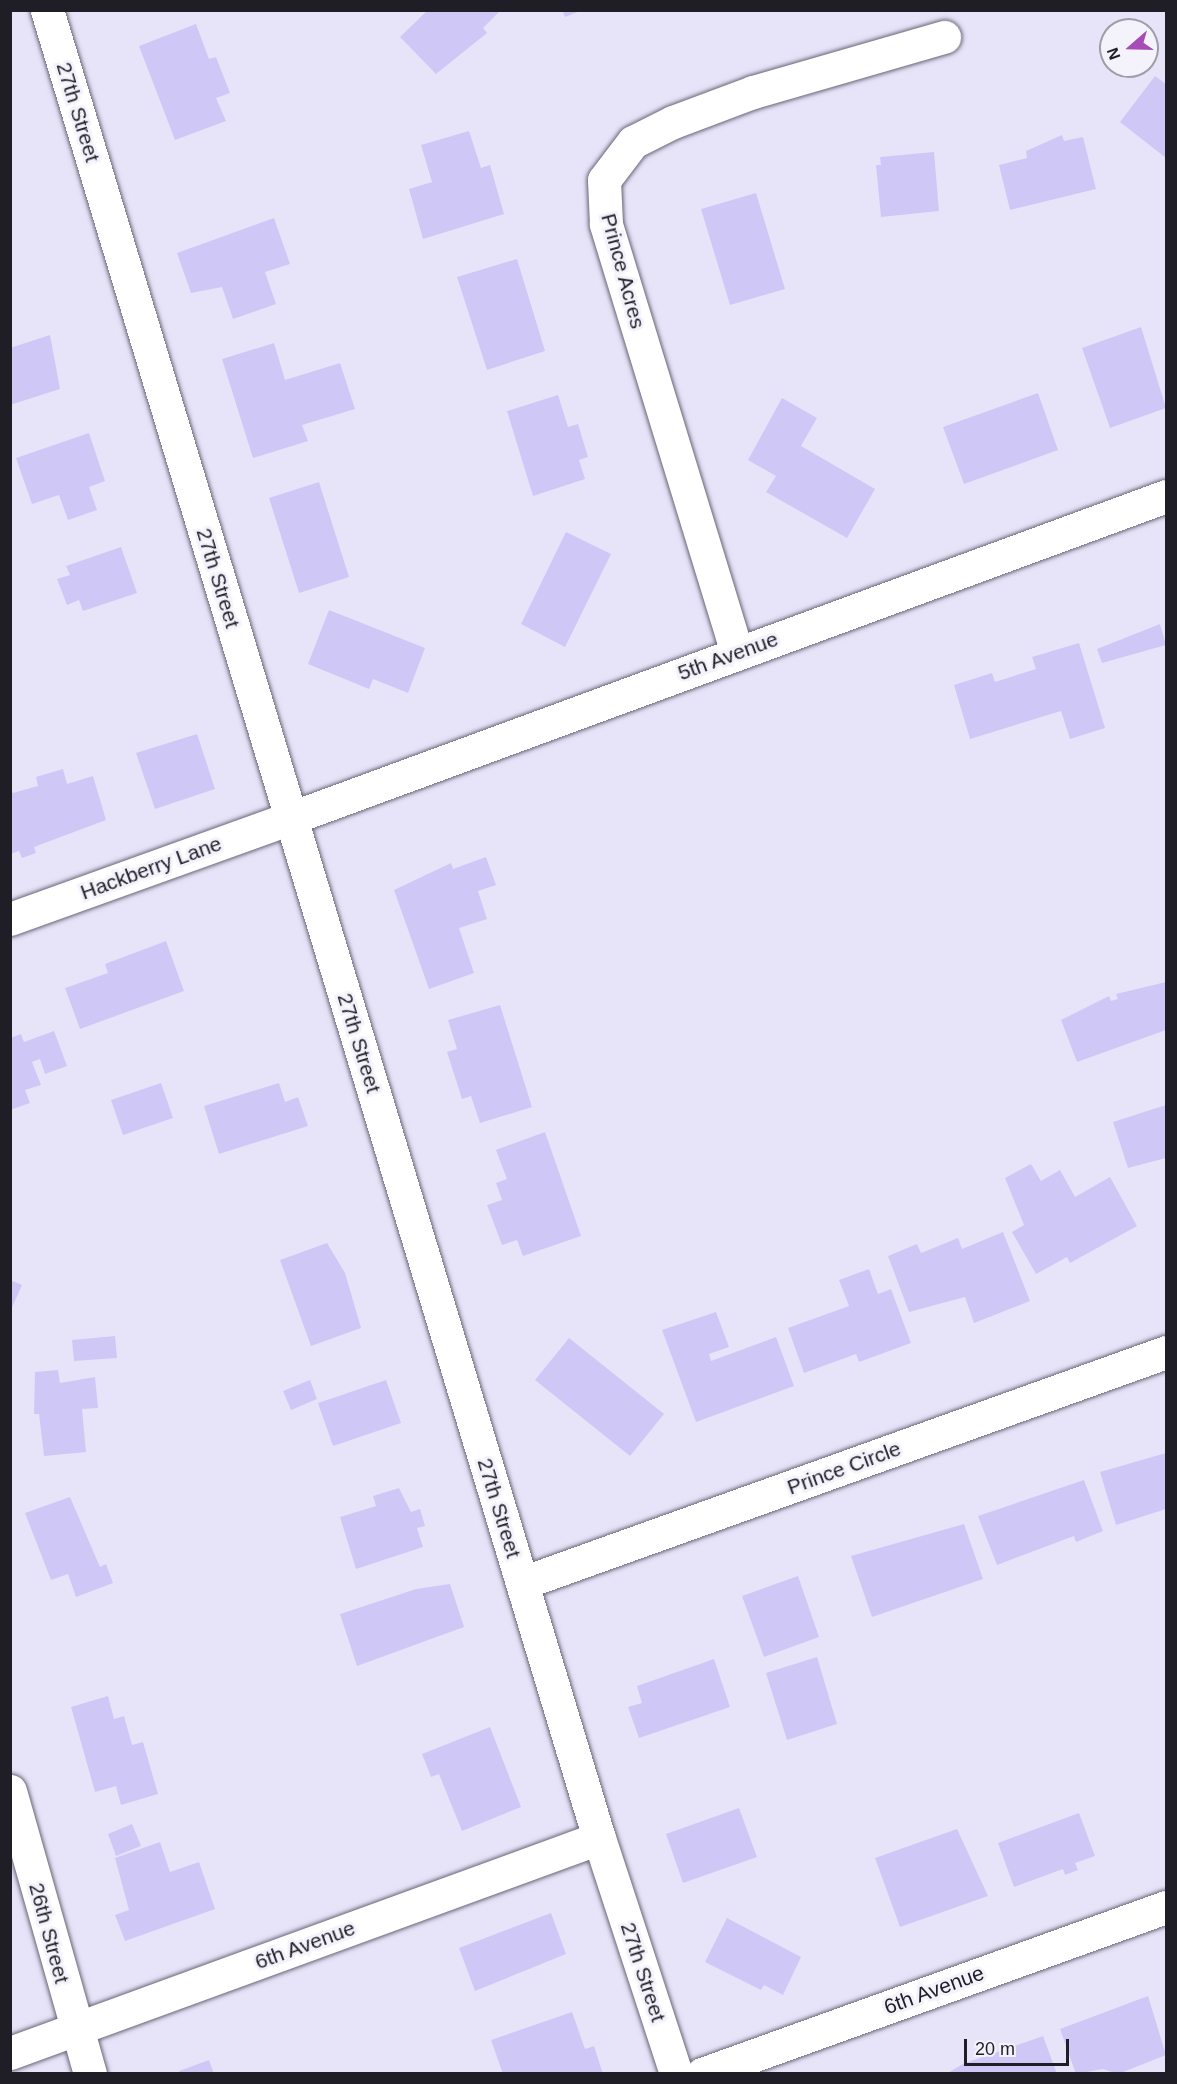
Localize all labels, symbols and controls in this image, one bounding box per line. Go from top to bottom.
north arrow [1099,18,1159,78]
text: N [1104,45,1123,62]
street label: 27th Street [51,59,105,165]
street label: Prince Acres [595,210,651,332]
street label: 27th Street [191,525,245,631]
street label: 5th Avenue [674,626,782,686]
street label: Hackberry Lane [77,831,225,905]
street label: 27th Street [332,990,386,1096]
street label: Prince Circle [784,1436,904,1500]
street label: 27th Street [472,1455,526,1561]
street label: 26th Street [24,1880,74,1986]
street label: 6th Avenue [251,1915,359,1975]
street label: 27th Street [615,1919,671,2025]
street label: 6th Avenue [880,1960,988,2020]
scale bar [967,2027,1072,2065]
text: 20 m [975,2039,1015,2059]

